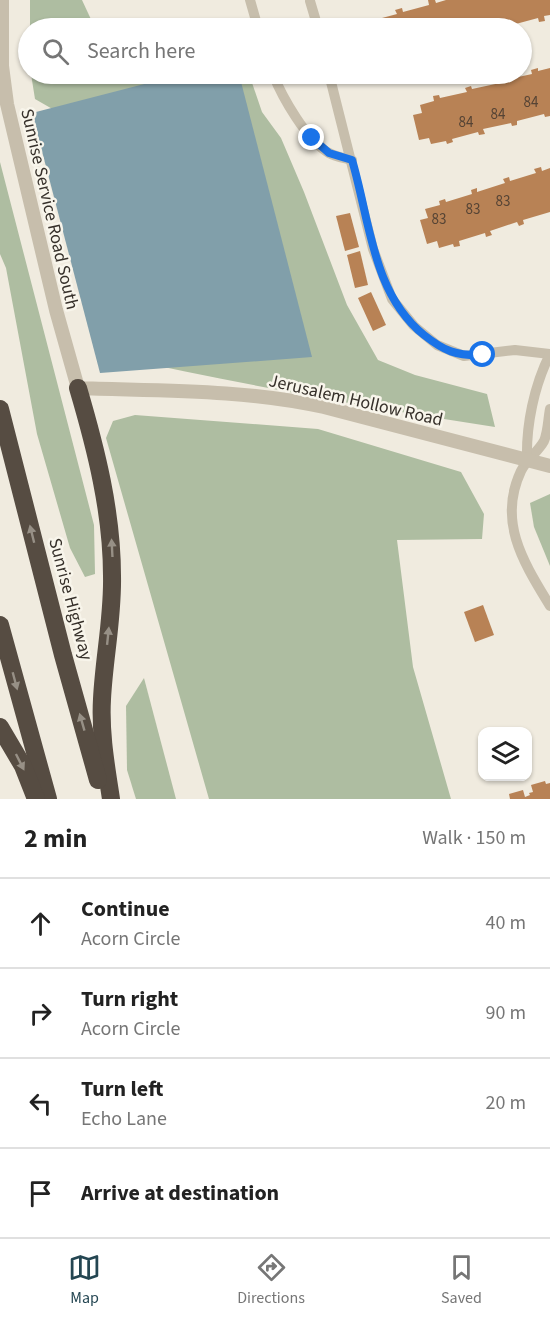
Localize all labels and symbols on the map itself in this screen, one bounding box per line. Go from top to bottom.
house number: 84 [524,92,539,113]
house number: 84 [491,104,506,125]
street label: Sunrise Service Road South [14,106,85,312]
house number: 84 [459,112,474,133]
route end [298,124,324,150]
house number: 83 [496,191,510,212]
house number: 83 [466,199,480,220]
house number: 83 [432,209,446,230]
route start [469,341,495,367]
street label: Jerusalem Hollow Road [266,368,445,433]
one-way arrow [26,525,36,543]
street label: Sunrise Highway [42,535,99,663]
one-way arrow [107,538,116,557]
one-way arrow [104,627,113,646]
one-way arrow [11,673,20,691]
one-way arrow [77,713,86,731]
one-way arrow [15,753,25,771]

